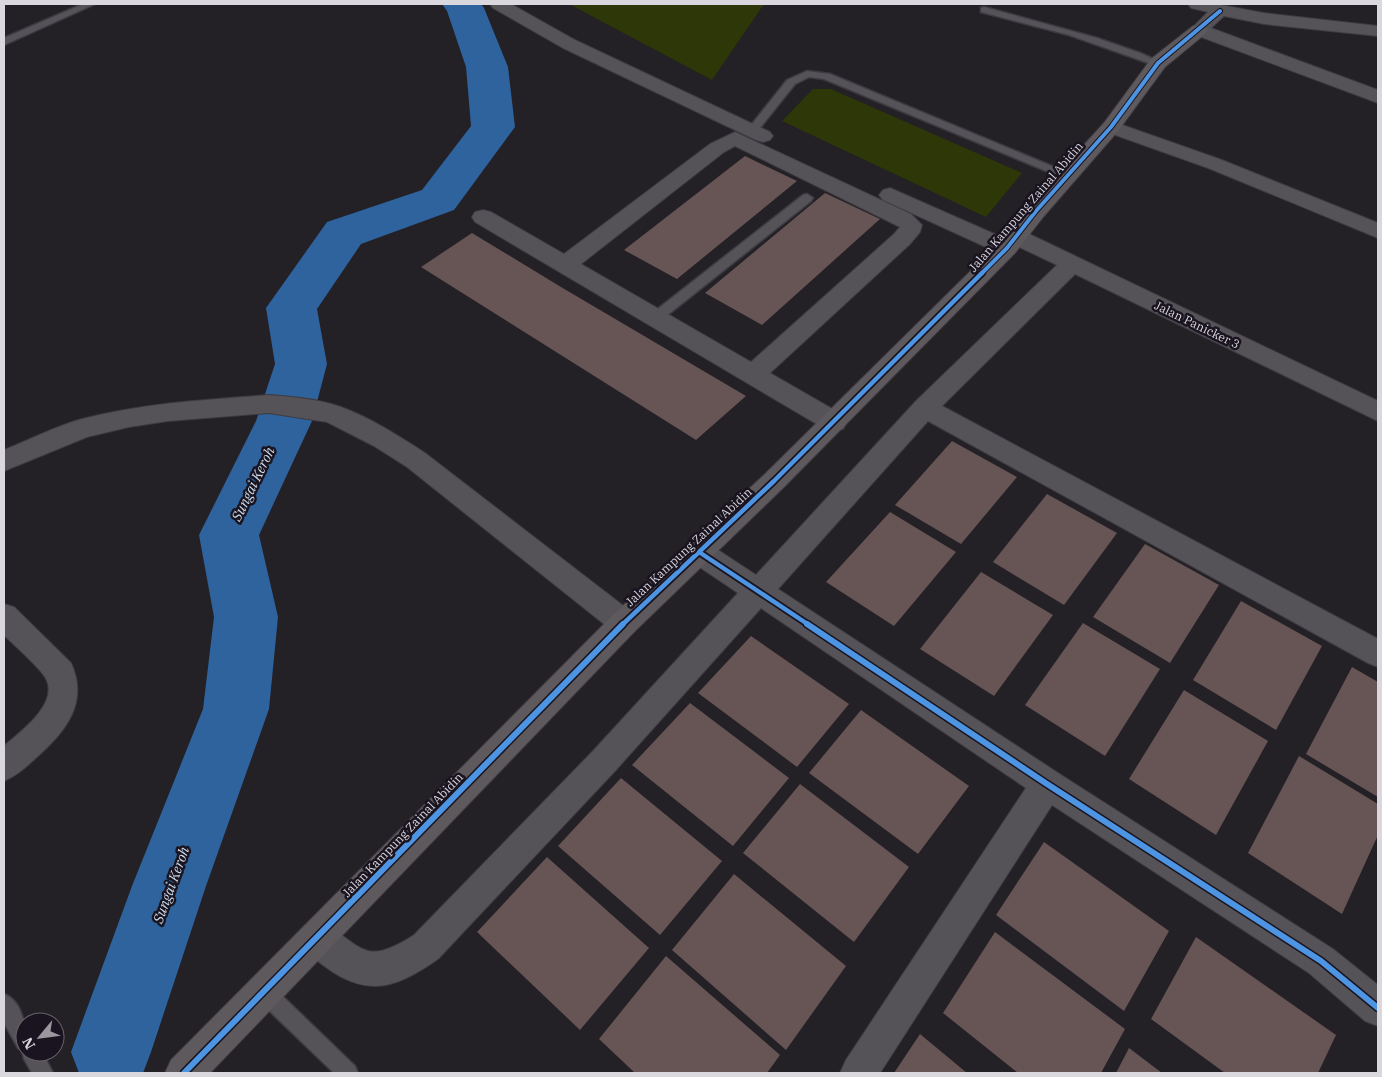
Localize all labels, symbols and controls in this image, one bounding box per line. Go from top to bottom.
street label: Jalan Kampung Zainal Abidin [965,138,1086,275]
street label: Jalan Panicker 3 [1152,298,1242,352]
water label: Sungai Keroh [227,444,279,525]
street label: Jalan Kampung Zainal Abidin [622,484,755,609]
street label: Jalan Kampung Zainal Abidin [339,769,466,900]
water label: Sungai Keroh [148,844,193,927]
north arrow [15,1012,65,1062]
text: N [18,1034,39,1053]

